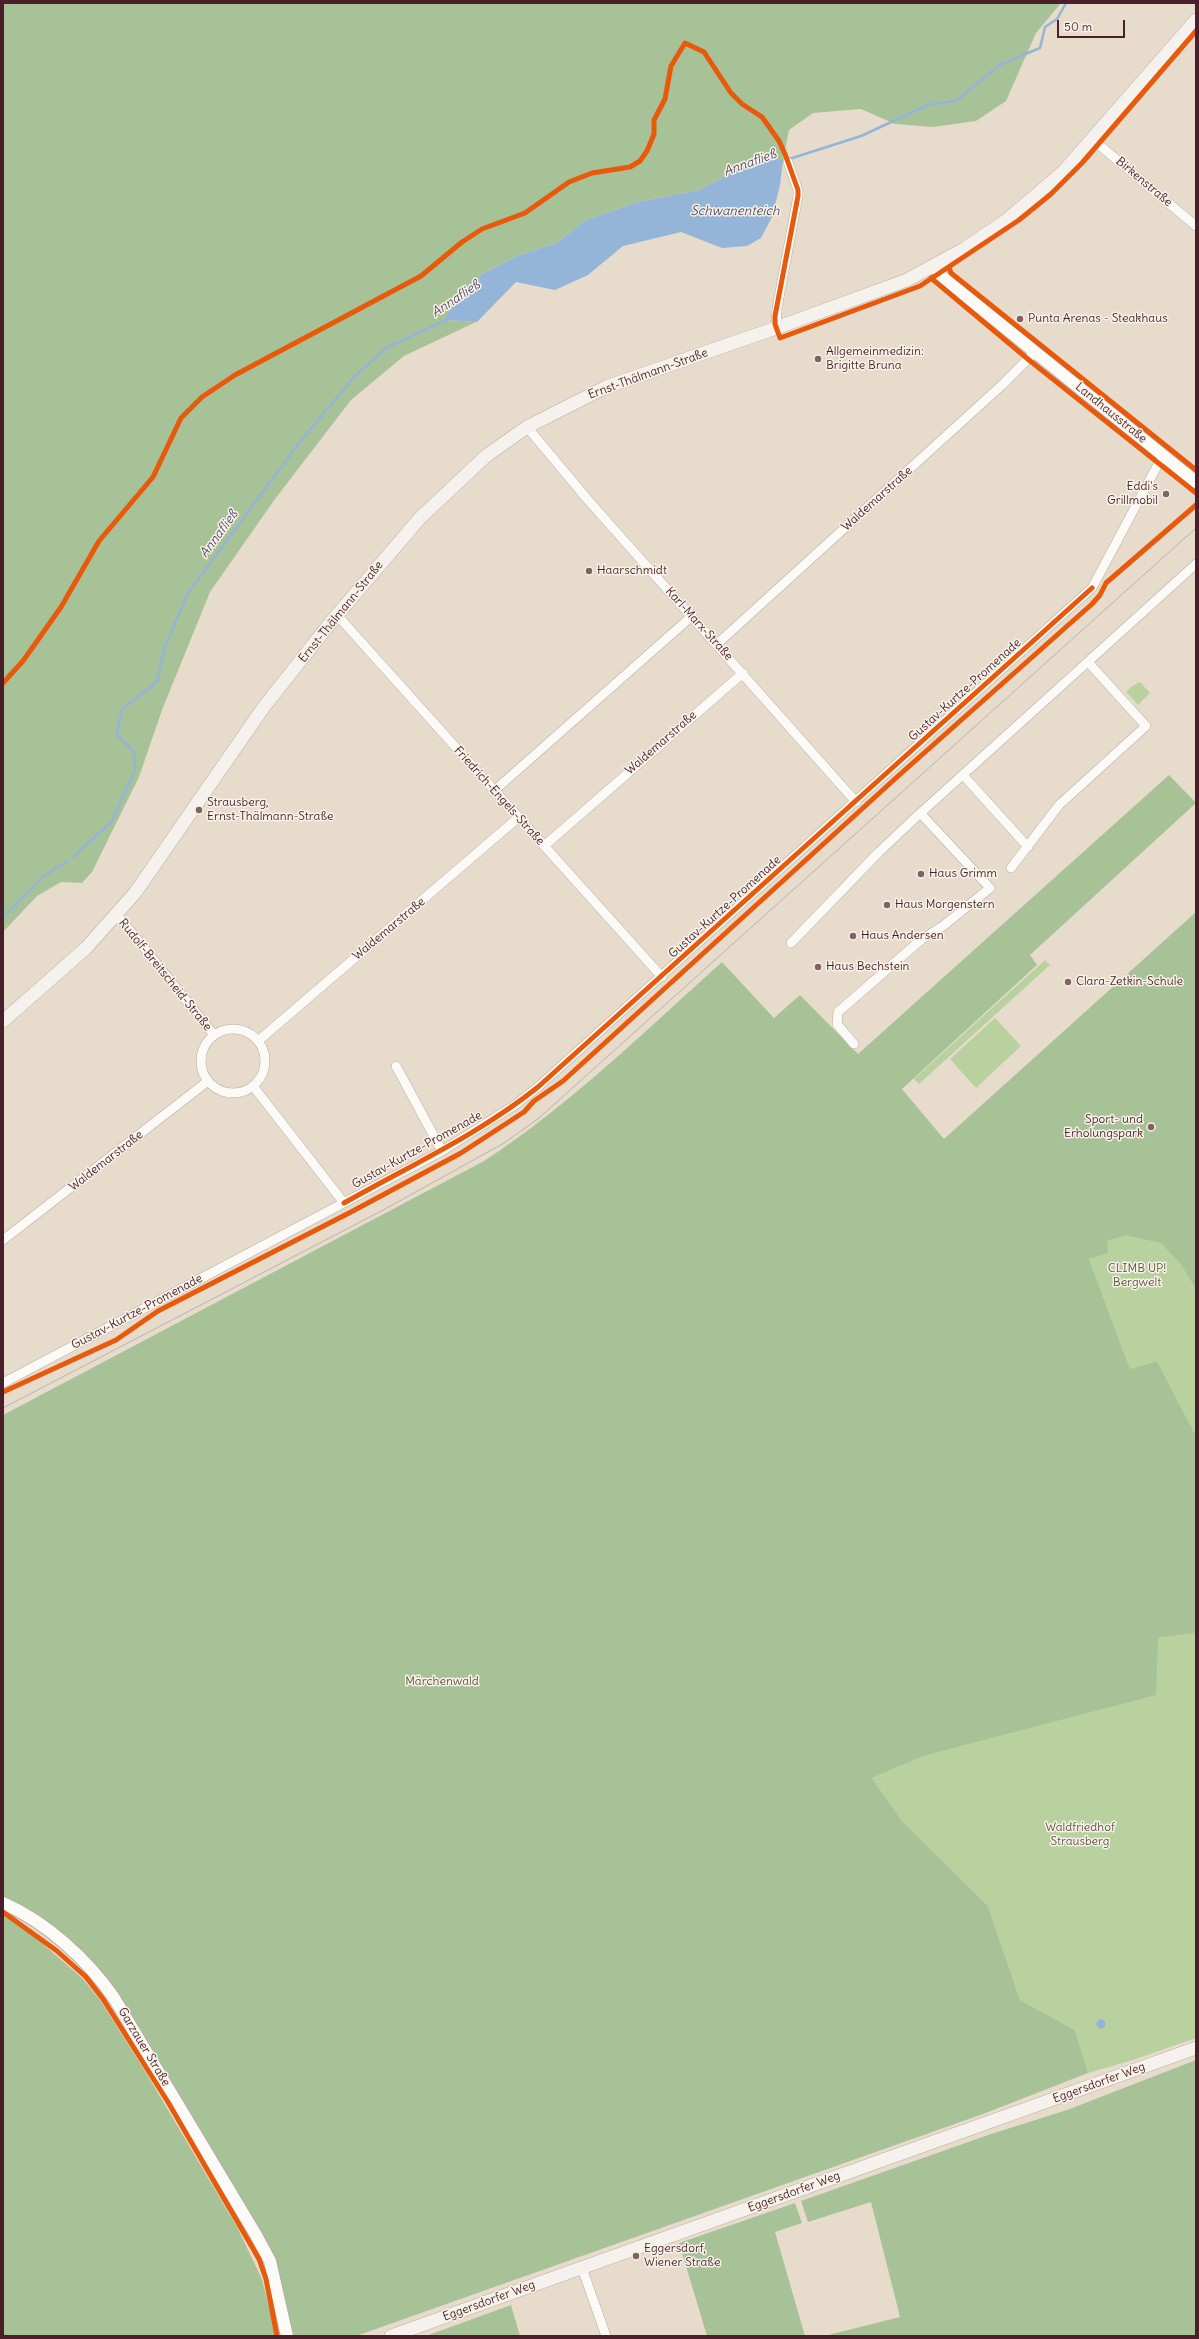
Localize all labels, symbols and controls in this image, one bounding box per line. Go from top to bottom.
scale bar [1059,12,1127,38]
text: 50 m [1064,19,1092,34]
water label: Annafließ [722,146,778,180]
street label: Birkenstraße [1113,154,1175,210]
water label: Schwanenteich [690,203,780,219]
water label: Annafließ [429,277,483,321]
place label: Punta Arenas - Steakhaus [1028,312,1168,326]
marker: Punta Arenas - Steakhaus [1015,314,1025,324]
place label: Allgemeinmedizin: Brigitte Bruna [826,345,924,373]
street label: Ernst-Thälmann-Straße [586,346,710,402]
marker: Allgemeinmedizin: Brigitte Bruna [813,354,823,364]
street label: Landhausstraße [1072,380,1150,446]
street label: Waldemarstraße [839,464,915,534]
place label: Eddi's Grillmobil [1107,480,1158,508]
marker: Eddi's Grillmobil [1161,489,1171,499]
water label: Annafließ [197,507,241,561]
street label: Ernst-Thälmann-Straße [296,558,386,666]
place label: Haarschmidt [597,564,667,578]
marker: Haarschmidt [584,566,594,576]
street label: Karl-Marx-Straße [662,584,736,664]
street label: Gustav-Kurtze-Promenade [906,636,1024,744]
street label: Waldemarstraße [622,708,700,778]
street label: Friedrich-Engels-Straße [451,744,547,848]
place label: Strausberg, Ernst-Thälmann-Straße [207,796,333,824]
marker: Strausberg, Ernst-Thälmann-Straße [194,805,204,815]
street label: Gustav-Kurtze-Promenade [666,853,784,961]
place label: Haus Grimm [929,867,997,881]
marker: Haus Grimm [916,869,926,879]
street label: Waldemarstraße [350,895,428,963]
place label: Haus Morgenstern [895,898,995,912]
marker: Haus Morgenstern [882,900,892,910]
street label: Rudolf-Breitscheid-Straße [115,916,215,1034]
place label: Haus Andersen [861,929,944,943]
marker: Haus Andersen [848,931,858,941]
place label: Haus Bechstein [826,960,910,974]
marker: Haus Bechstein [813,962,823,972]
place label: Clara-Zetkin-Schule [1076,975,1183,989]
marker: Clara-Zetkin-Schule [1063,977,1073,987]
street label: Gustav-Kurtze-Promenade [350,1108,484,1192]
place label: Sport- und Erholungspark [1064,1113,1143,1141]
marker: Sport- und Erholungspark [1146,1122,1156,1132]
street label: Waldemarstraße [66,1128,146,1194]
park label: CLIMB UP! Bergwelt [1108,1262,1166,1290]
street label: Gustav-Kurtze-Promenade [69,1271,205,1353]
park label: Märchenwald [405,1675,479,1689]
park label: Waldfriedhof Strausberg [1045,1821,1115,1849]
street label: Garzauer Straße [115,2005,173,2089]
street label: Eggersdorfer Weg [1051,2060,1147,2106]
street label: Eggersdorfer Weg [746,2169,842,2215]
place label: Eggersdorf, Wiener Straße [644,2242,720,2270]
marker: Eggersdorf, Wiener Straße [631,2251,641,2261]
street label: Eggersdorfer Weg [441,2278,537,2324]

